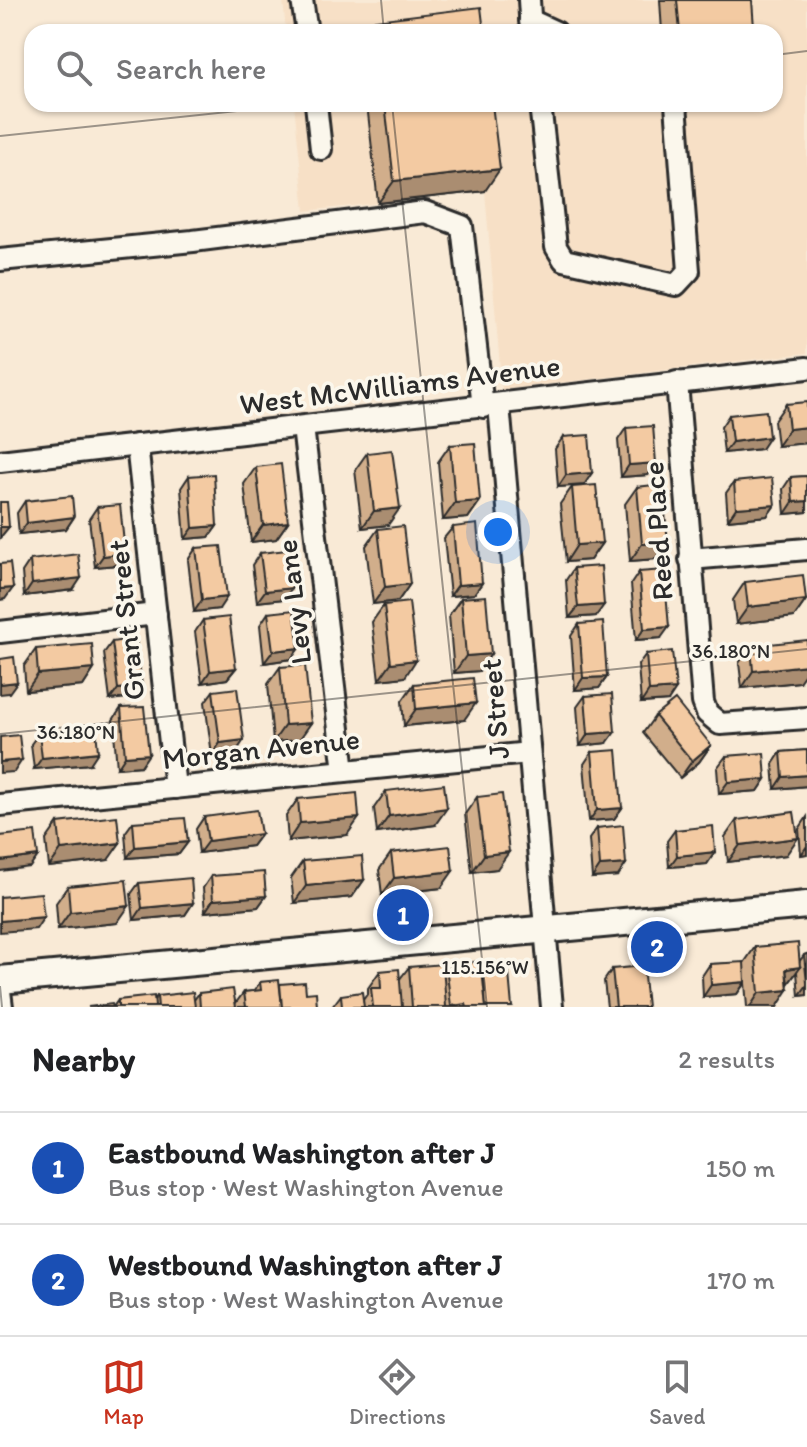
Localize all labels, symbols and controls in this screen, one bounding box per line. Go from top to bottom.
search box [24,24,783,112]
icon: search [52,46,96,90]
text: Search here [116,50,266,87]
street label: West McWilliams Avenue [238,346,562,423]
street label: Reed Place [634,460,681,602]
your location [478,512,518,552]
street label: Levy Lane [267,537,320,667]
street label: Grant Street [99,538,152,702]
text: 36.180°N [692,639,770,663]
street label: J Street [472,657,517,761]
text: 36.180°N [37,720,115,744]
street label: Morgan Avenue [160,720,362,777]
pin: 1 [377,885,429,945]
pin: 2 [631,917,683,977]
text: 115.156°W [441,955,529,979]
text: Nearby [32,1039,135,1080]
text: 2 results [678,1043,775,1075]
text: Eastbound Washington after J [108,1134,496,1171]
text: 1 [52,1152,64,1184]
text: 150 m [706,1152,775,1184]
text: Bus stop · West Washington Avenue [108,1171,504,1203]
text: Westbound Washington after J [108,1246,502,1283]
text: 2 [51,1264,65,1296]
text: 170 m [706,1264,775,1296]
text: Bus stop · West Washington Avenue [108,1283,504,1315]
tab: Map [102,1355,146,1430]
tab: Directions [349,1355,446,1430]
tab: Saved [649,1355,705,1430]

